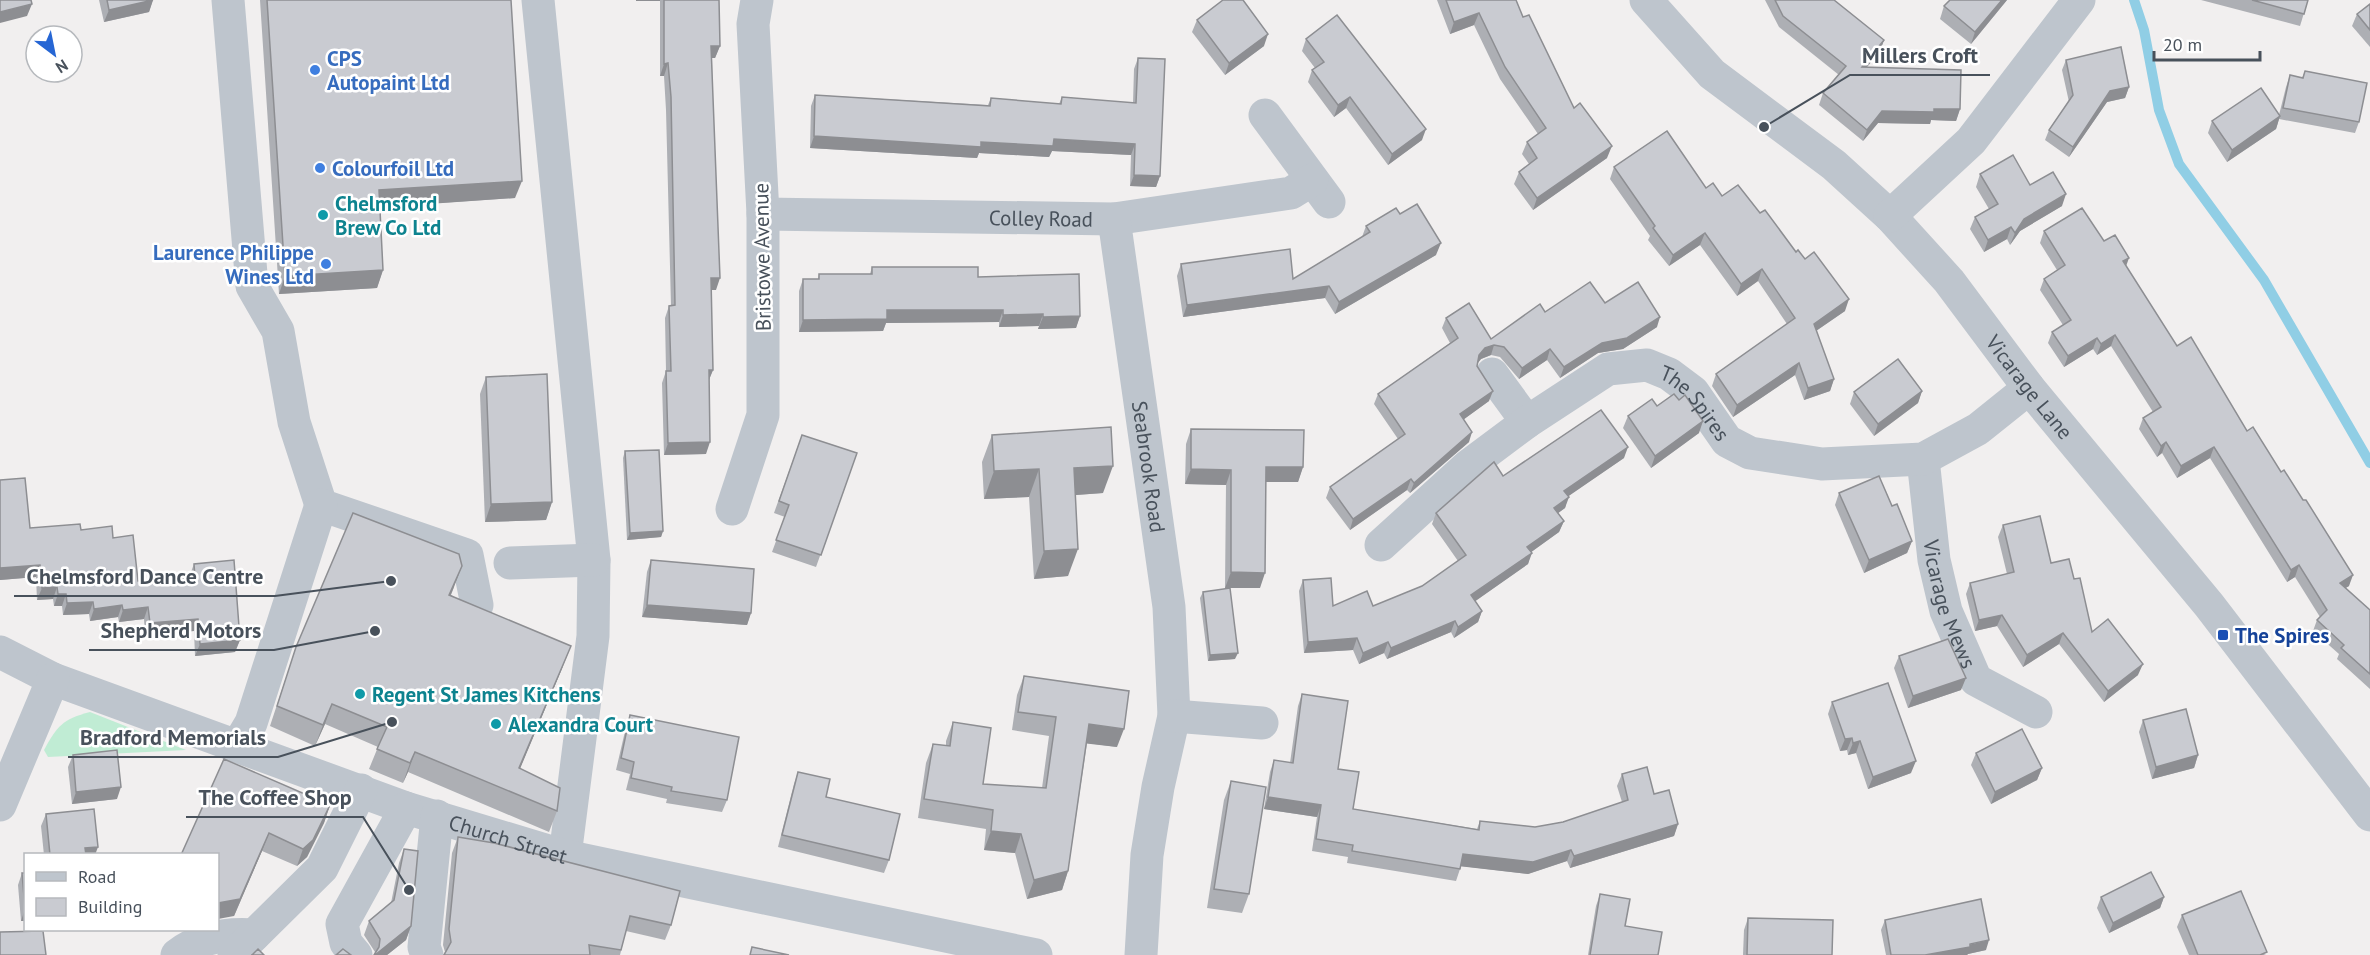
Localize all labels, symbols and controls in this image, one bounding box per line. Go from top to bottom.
north arrow [24,24,84,84]
scale bar [2154,24,2260,62]
text: 20 m [2163,33,2202,56]
callout: Millers Croft [1850,35,1990,75]
text: Millers Croft [1862,41,1978,69]
place label: CPS Autopaint Ltd [327,45,450,96]
text: N [52,55,72,78]
marker: CPS Autopaint Ltd [308,63,322,77]
place label: Colourfoil Ltd [332,155,454,182]
marker: Colourfoil Ltd [313,161,327,175]
street label: Bristowe Avenue [747,183,777,331]
place label: Chelmsford Brew Co Ltd [335,190,441,241]
street label: Colley Road [989,204,1093,232]
marker: Chelmsford Brew Co Ltd [316,208,330,222]
place label: Laurence Philippe Wines Ltd [153,239,314,290]
marker: Laurence Philippe Wines Ltd [319,257,333,271]
street label: Vicarage Lane [1980,328,2079,445]
street label: The Spires [1656,358,1736,446]
street label: Seabrook Road [1126,399,1172,534]
street label: Vicarage Mews [1918,537,1983,672]
callout: Chelmsford Dance Centre [14,556,275,596]
text: Chelmsford Dance Centre [27,562,263,590]
callout: Shepherd Motors [89,610,274,650]
text: Shepherd Motors [101,616,261,644]
place label: The Spires [2235,622,2330,649]
marker: The Spires [2216,628,2230,642]
place label: Regent St James Kitchens [372,681,601,708]
marker: Regent St James Kitchens [353,687,367,701]
place label: Alexandra Court [508,711,654,738]
callout: Bradford Memorials [68,717,278,757]
marker: Alexandra Court [489,717,503,731]
text: Bradford Memorials [80,723,266,751]
callout: The Coffee Shop [186,777,363,817]
text: The Coffee Shop [198,783,352,811]
street label: Church Street [446,808,571,869]
legend [24,853,219,931]
text: Road [78,865,116,888]
text: Building [78,895,142,918]

